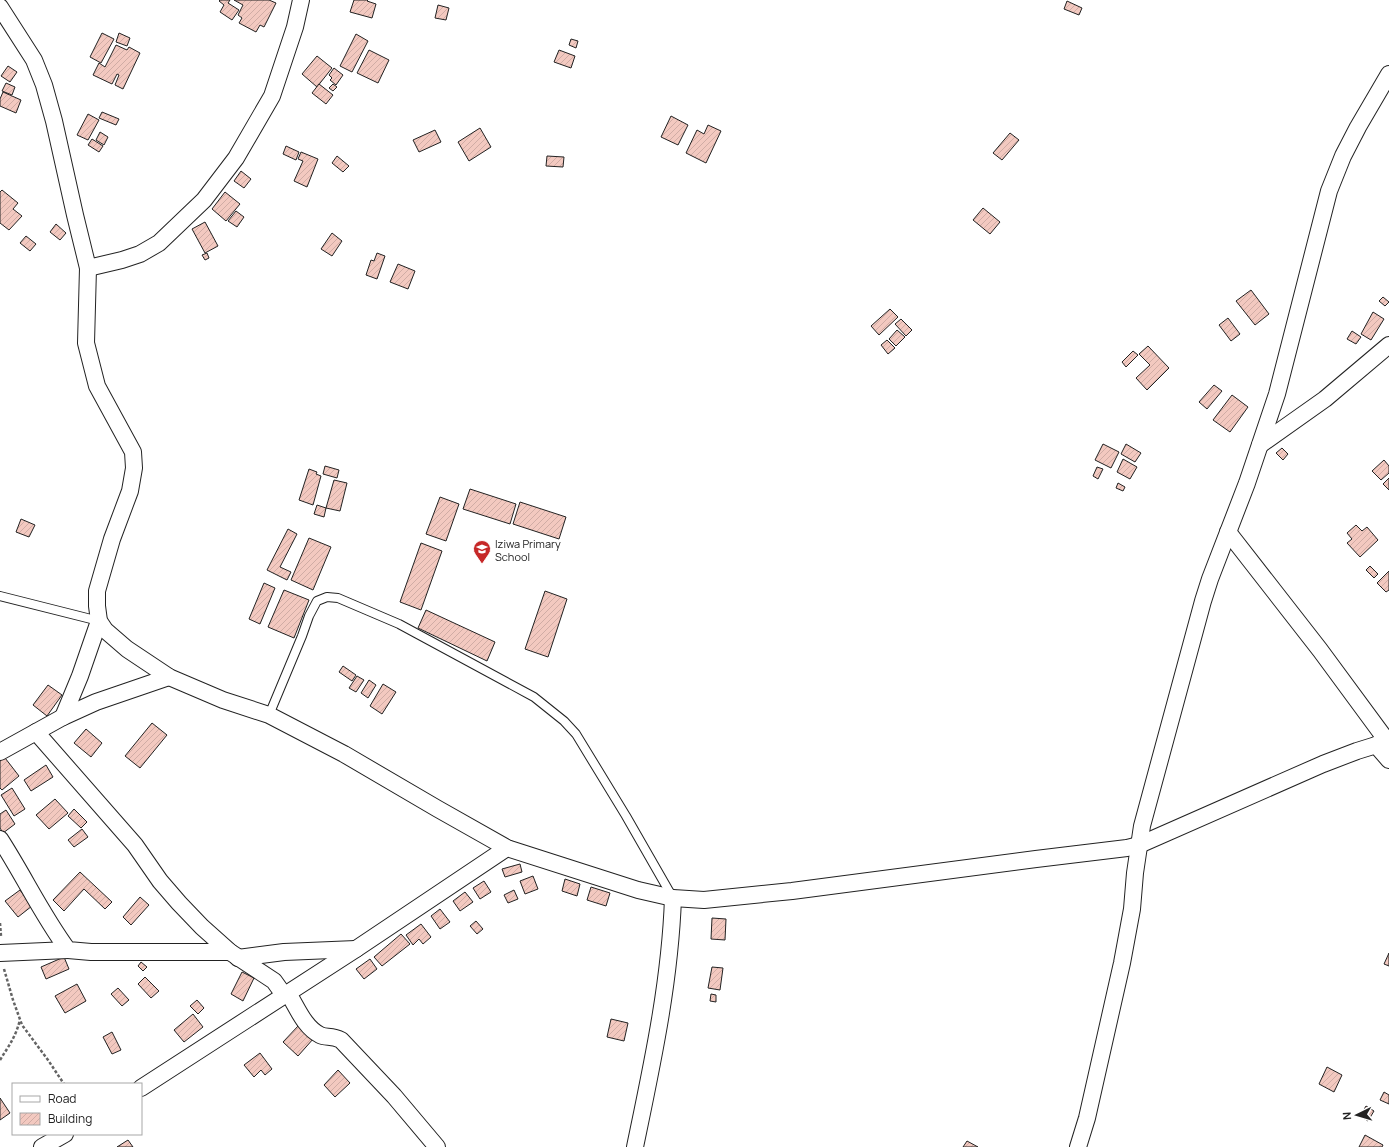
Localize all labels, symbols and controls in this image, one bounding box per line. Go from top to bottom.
place label: Iziwa Primary School [495,536,561,564]
school or university icon: Iziwa Primary School [472,539,492,564]
legend [12,1083,142,1135]
text: Road [48,1090,76,1107]
north arrow [1337,1095,1377,1135]
text: Building [48,1110,92,1127]
text: N [1339,1111,1354,1121]

